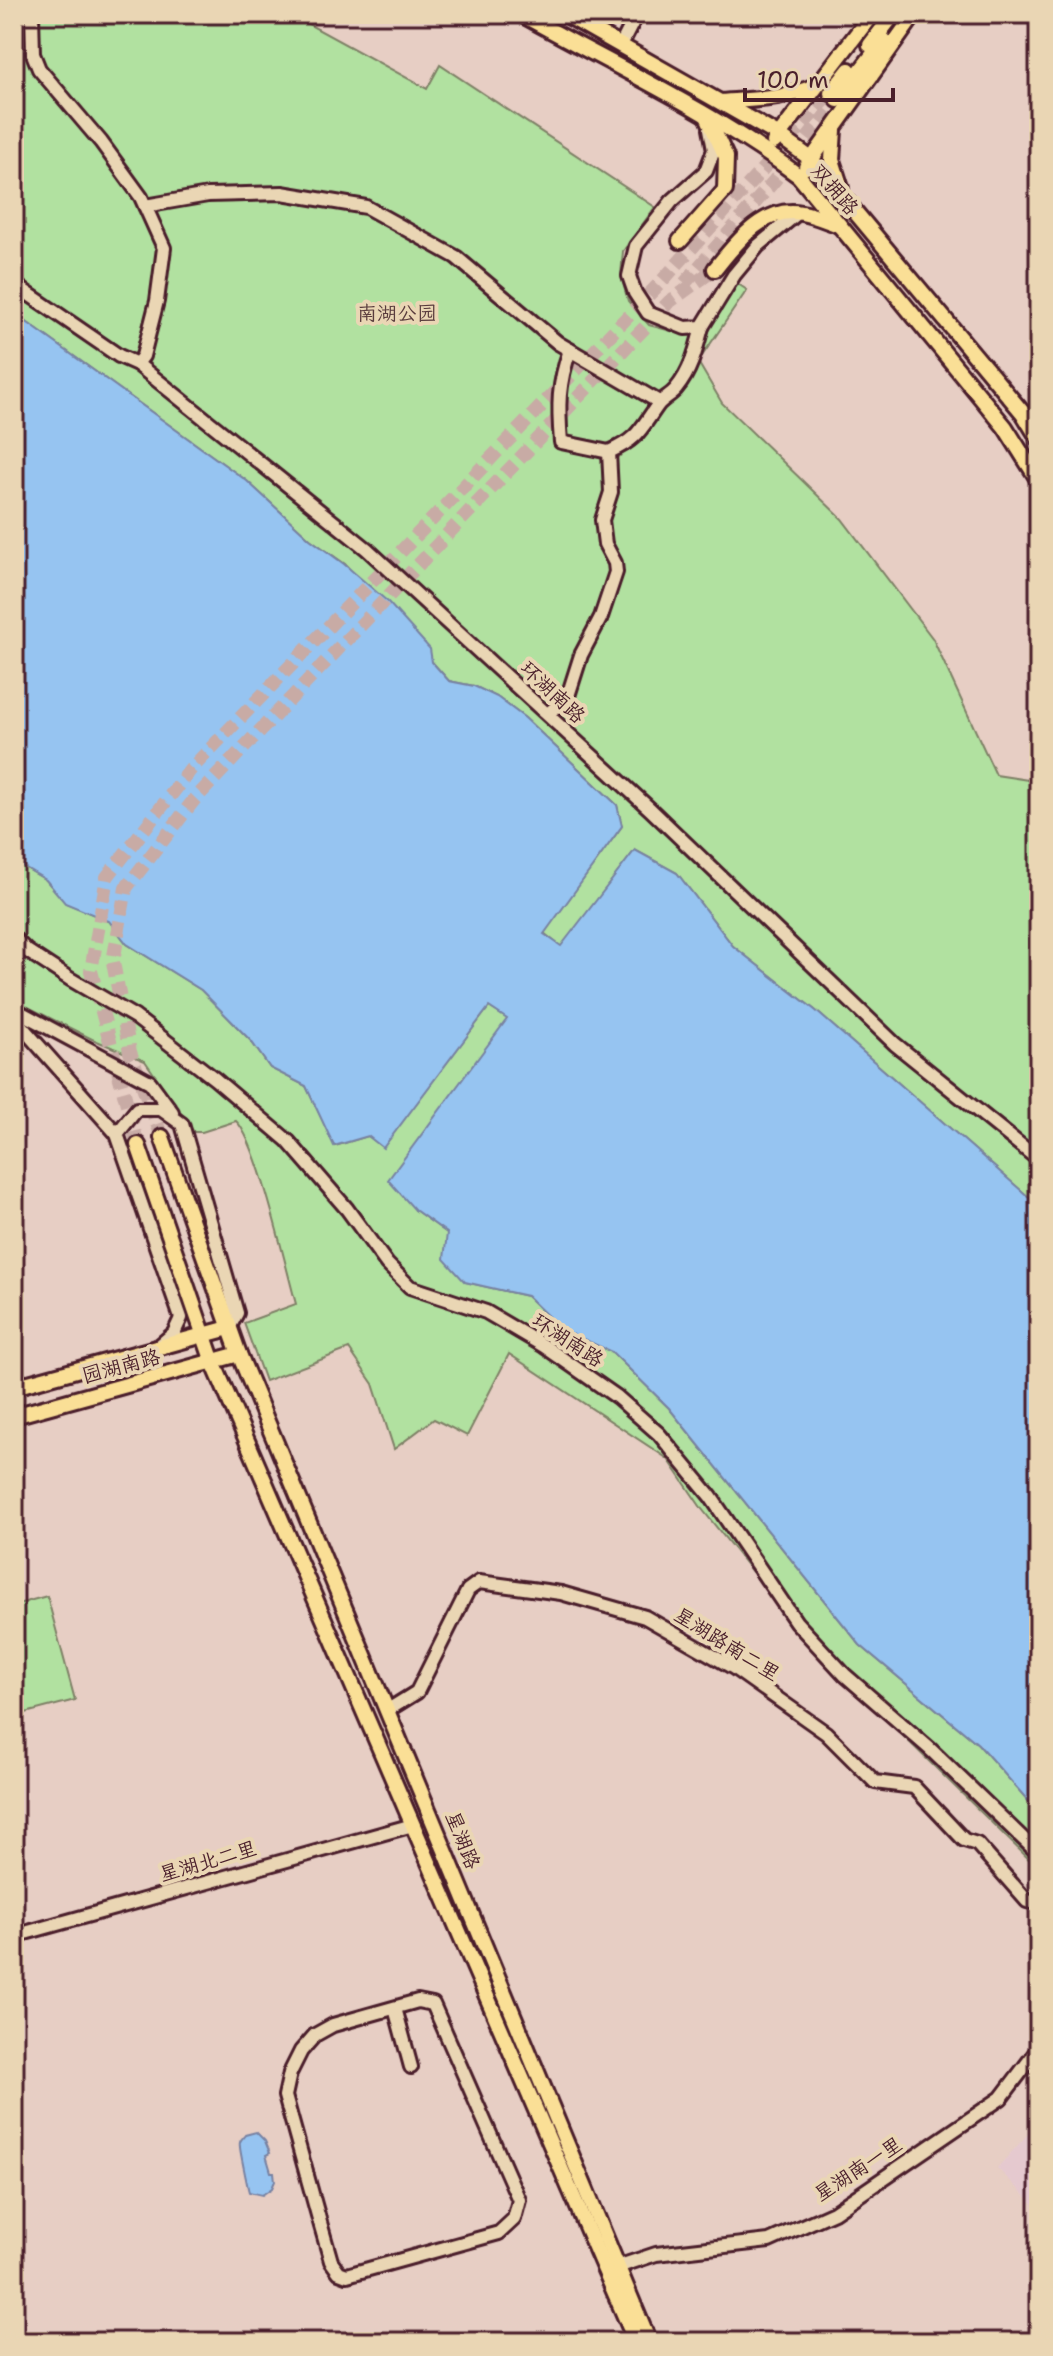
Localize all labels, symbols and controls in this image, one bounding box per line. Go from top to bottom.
scale bar [745,52,893,102]
text: 100 m [757,64,829,96]
street label: 双拥路 [806,158,865,221]
park label: 南湖公园 [357,300,437,326]
street label: 环湖南路 [515,655,592,729]
street label: 环湖南路 [527,1307,609,1373]
street label: 园湖南路 [79,1343,164,1389]
street label: 星湖路南二里 [669,1601,785,1687]
street label: 星湖路 [440,1807,487,1874]
street label: 星湖北二里 [156,1835,260,1887]
street label: 星湖南一里 [809,2131,907,2207]

